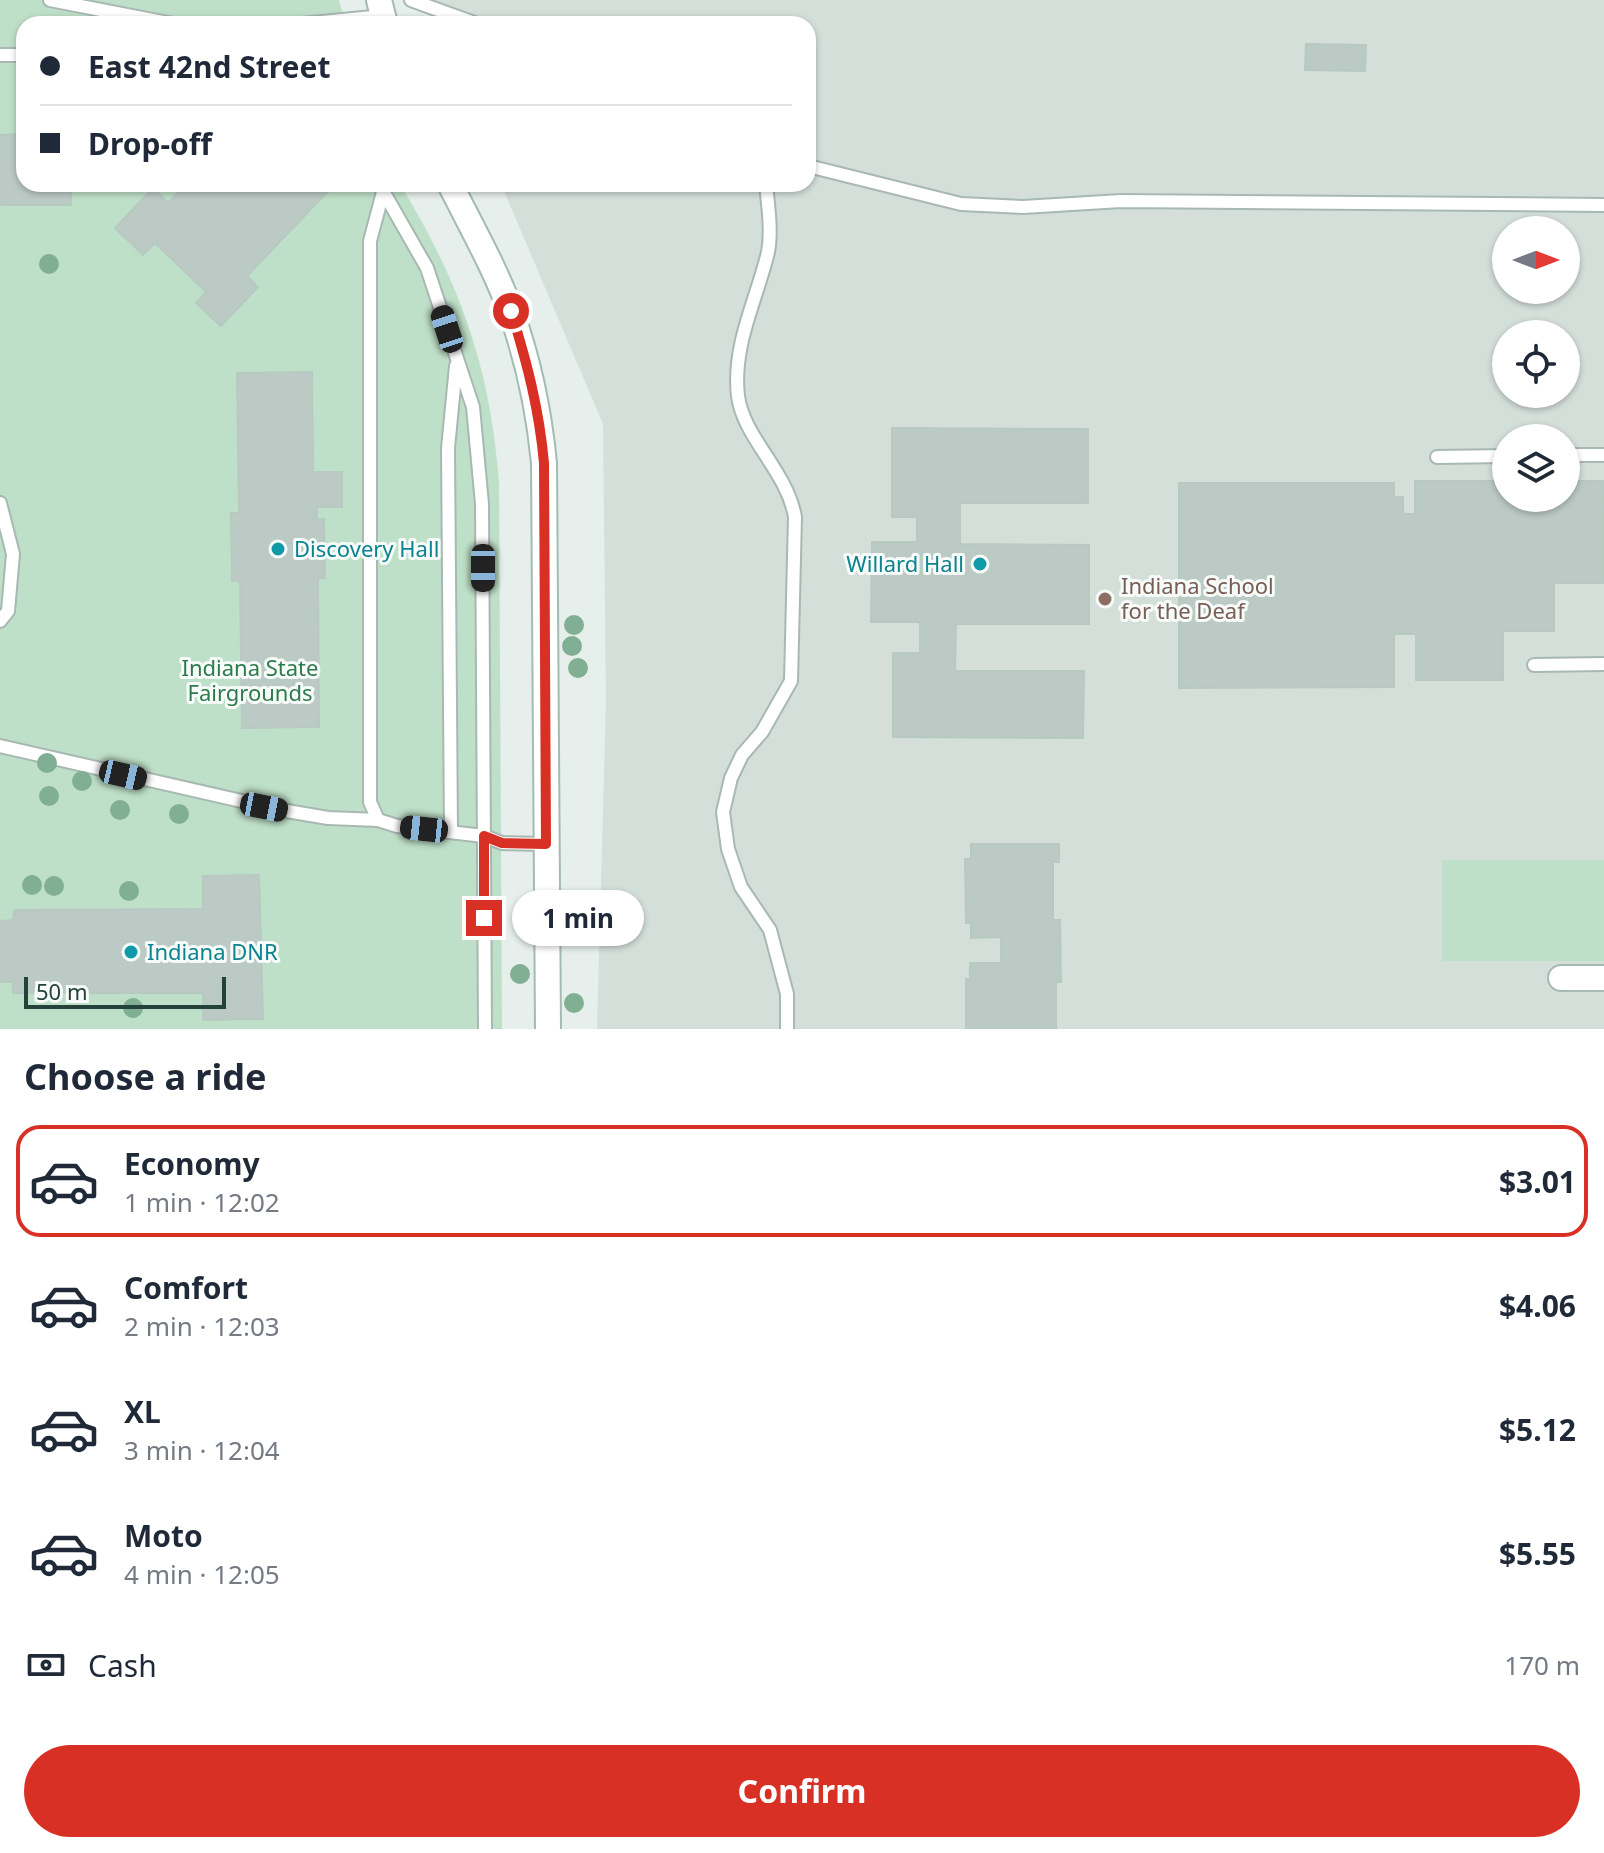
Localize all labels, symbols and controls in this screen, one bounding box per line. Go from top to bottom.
text: East 42nd Street [88,46,330,87]
text: Drop-off [88,123,212,164]
north arrow [1492,216,1580,304]
map controls [1492,216,1580,512]
route start [493,293,529,329]
car [428,302,466,356]
button: locate [1492,320,1580,408]
button: layers [1492,424,1580,512]
place label: Discovery Hall [294,533,439,563]
marker: Discovery Hall [269,540,287,558]
car [471,544,495,592]
place label: Willard Hall [846,548,964,578]
marker: Willard Hall [971,555,989,573]
place label: Indiana School for the Deaf [1121,570,1274,625]
marker: Indiana School for the Deaf [1096,590,1114,608]
park label: Indiana State Fairgrounds [182,652,318,707]
car [97,758,149,792]
car [238,791,290,823]
car [399,815,449,843]
callout: 1 min [512,890,644,946]
route end [466,900,502,936]
text: 1 min [542,900,614,936]
place label: Indiana DNR [147,936,278,966]
marker: Indiana DNR [122,943,140,961]
scale bar [24,973,226,1009]
text: 50 m [36,976,87,1006]
text: Choose a ride [24,1052,266,1101]
text: Economy [124,1143,260,1184]
icon: car [28,1145,100,1217]
text: $3.01 [1499,1161,1576,1202]
text: 1 min · 12:02 [124,1184,280,1220]
text: Comfort [124,1267,248,1308]
icon: car [28,1269,100,1341]
text: $4.06 [1499,1285,1576,1326]
text: 2 min · 12:03 [124,1308,280,1344]
text: XL [124,1391,161,1432]
icon: car [28,1393,100,1465]
text: $5.12 [1499,1409,1576,1450]
text: 3 min · 12:04 [124,1432,280,1468]
text: Moto [124,1515,203,1556]
icon: car [28,1517,100,1589]
text: $5.55 [1499,1533,1576,1574]
text: 4 min · 12:05 [124,1556,280,1592]
icon: cash [24,1643,68,1687]
text: Cash [88,1645,157,1686]
text: 170 m [1504,1647,1580,1683]
button: Confirm [24,1745,1580,1837]

